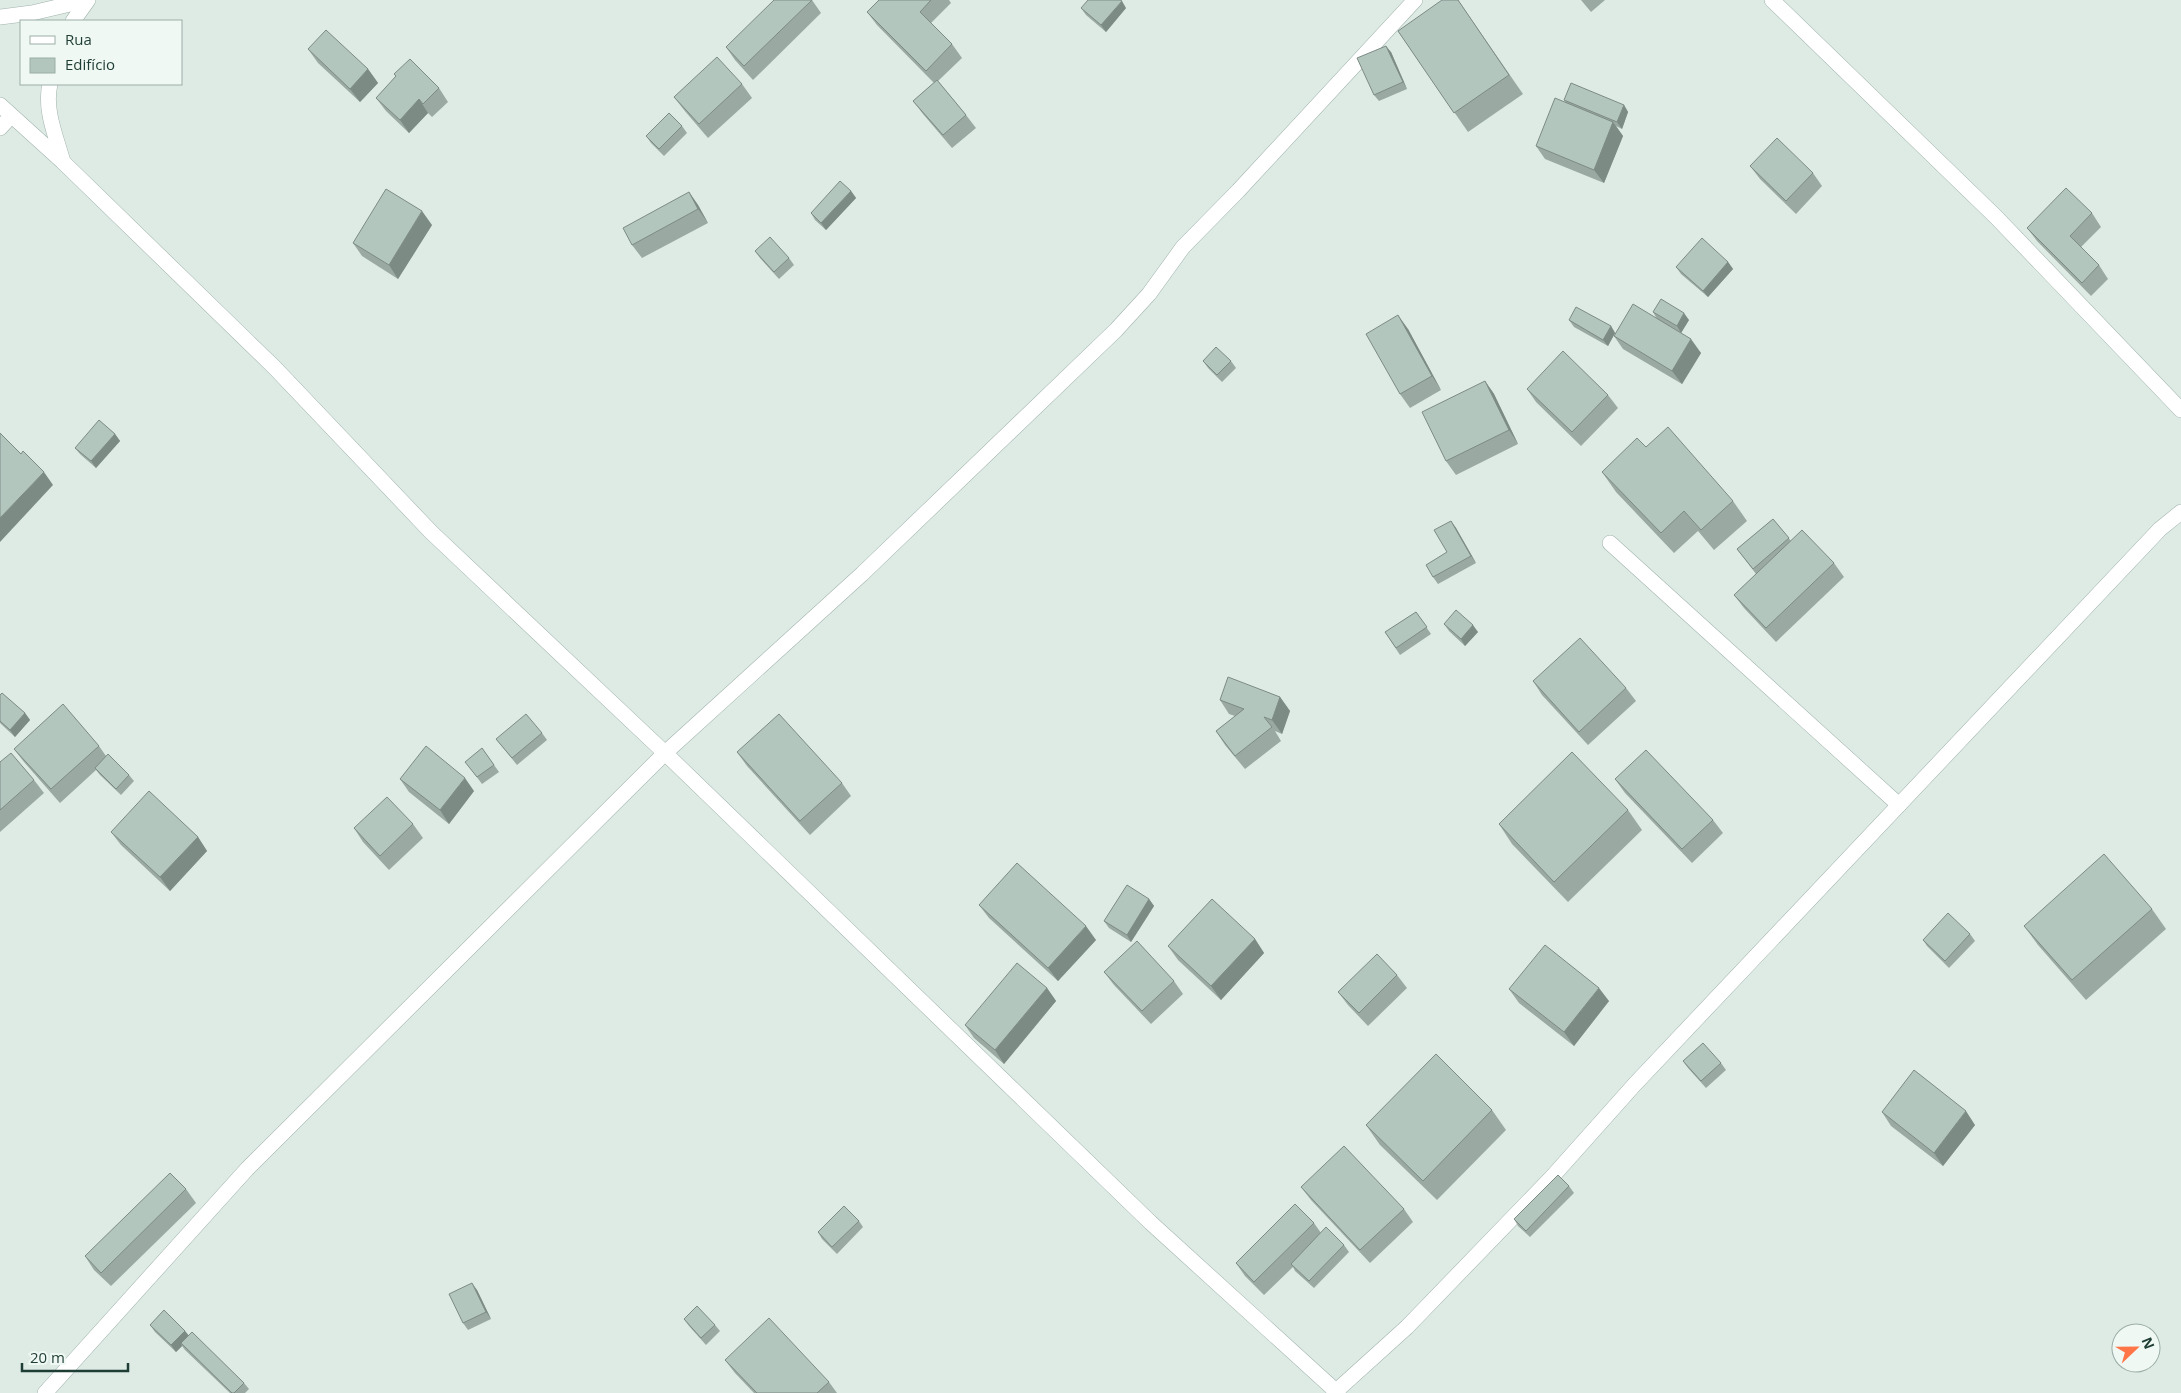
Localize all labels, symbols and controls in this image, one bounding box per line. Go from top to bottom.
legend [20,20,182,85]
text: Rua [65,29,92,49]
text: Edifício [65,54,115,74]
north arrow [2111,1323,2161,1373]
text: N [2138,1334,2159,1352]
scale bar [22,1340,129,1372]
text: 20 m [30,1347,65,1367]

